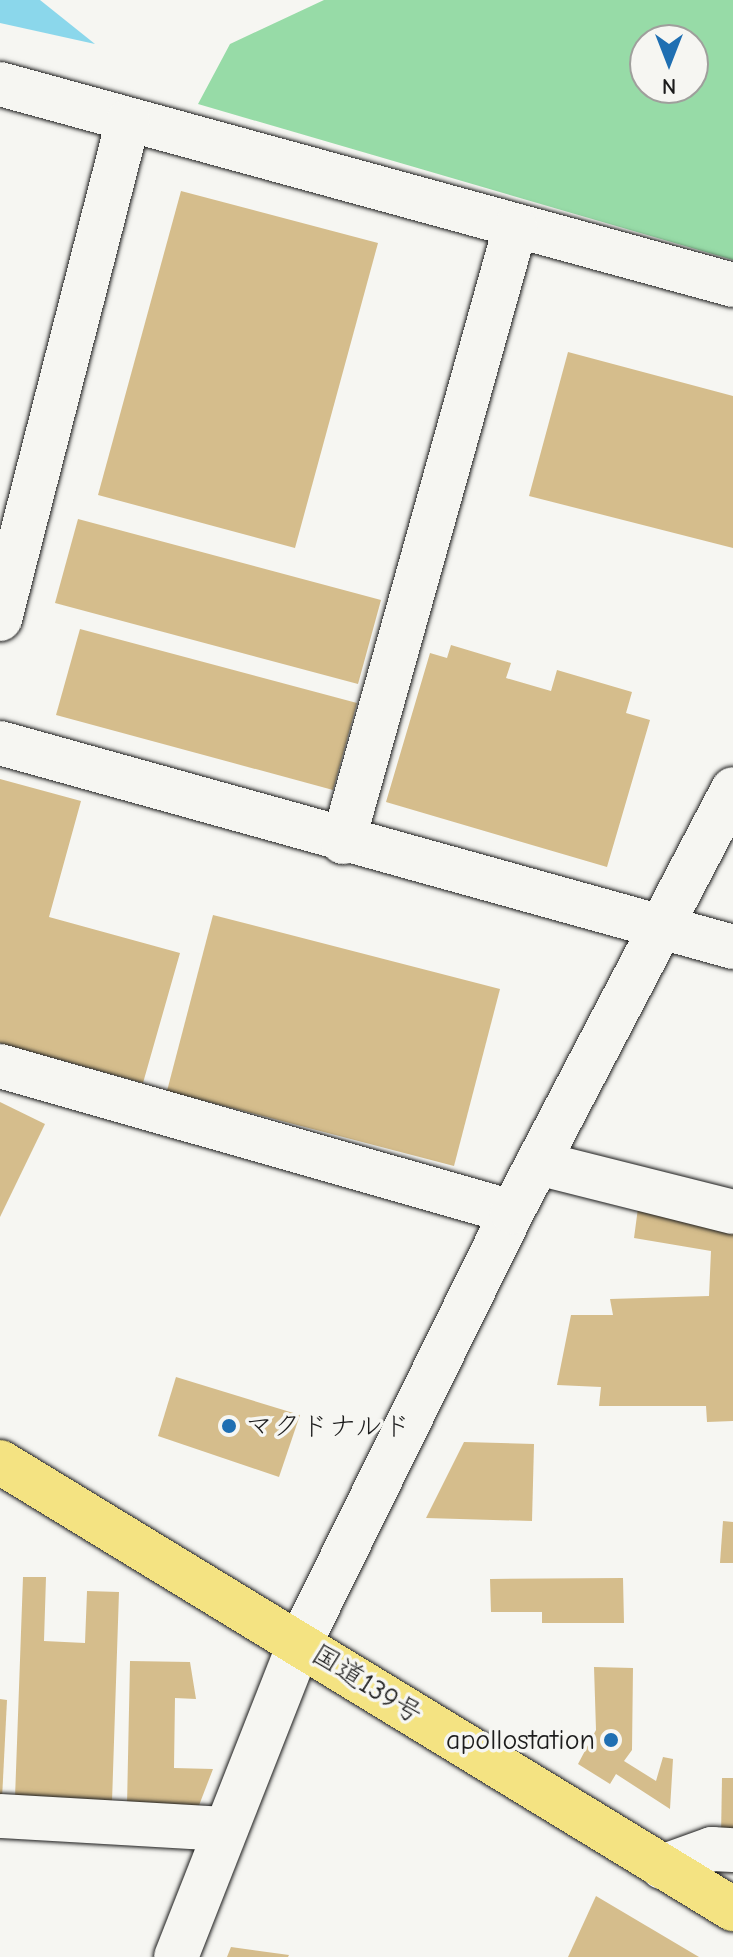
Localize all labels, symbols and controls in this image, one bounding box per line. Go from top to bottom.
north arrow [629,24,709,104]
text: N [662,73,676,99]
place label: マクドナルド [245,1409,413,1443]
marker: マクドナルド [220,1417,238,1435]
street label: 国道139号 [305,1637,429,1731]
place label: apollostation [446,1723,595,1757]
marker: apollostation [602,1731,620,1749]

